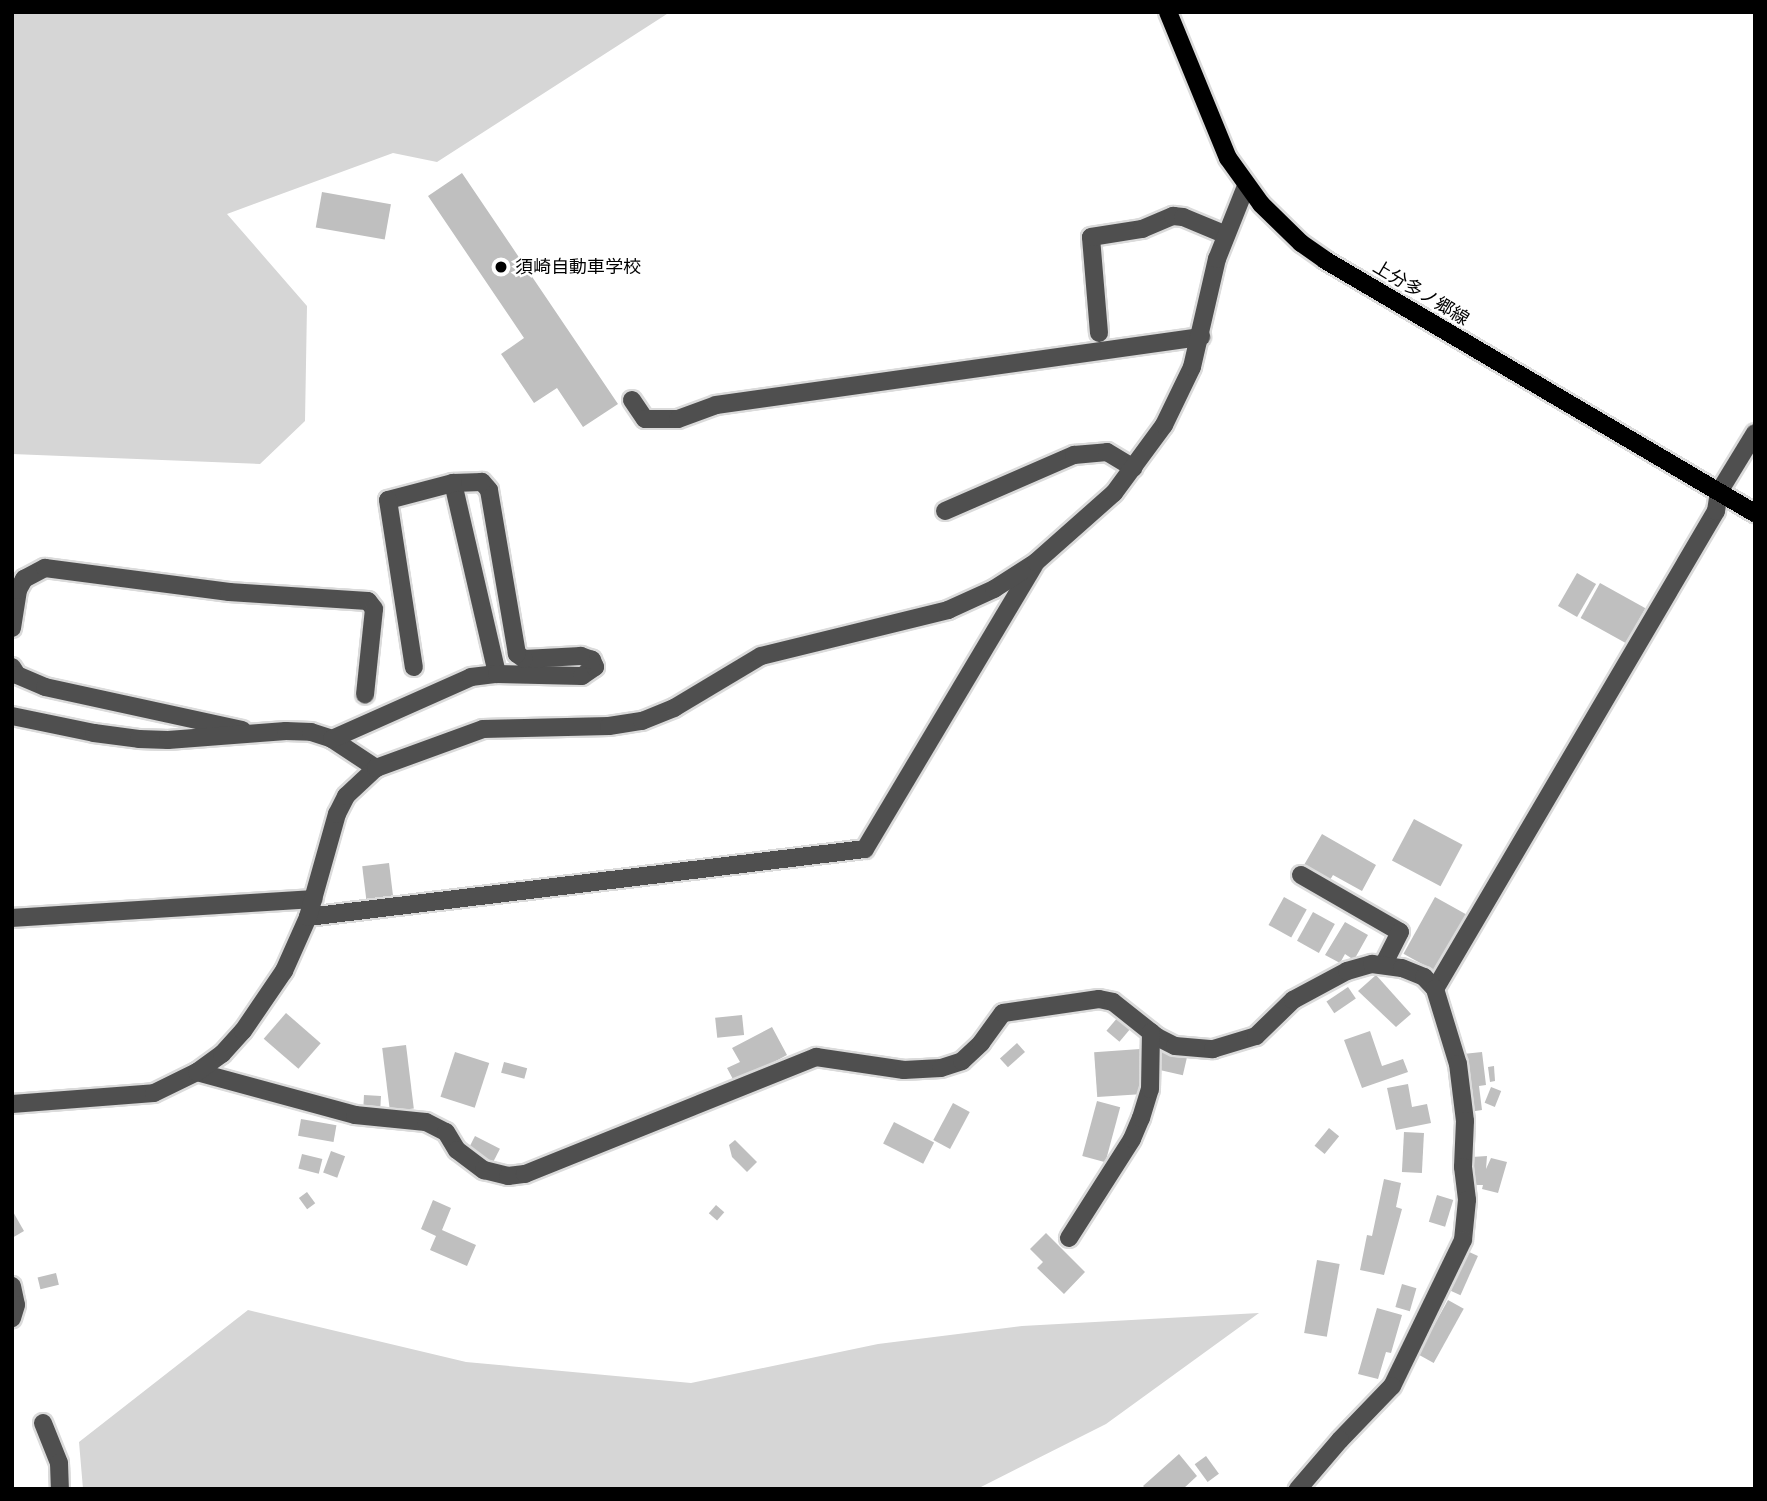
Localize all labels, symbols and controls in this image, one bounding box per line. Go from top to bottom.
place label: 須崎自動車学校 [515,256,641,278]
street label: 上分多ノ郷線 [1369,256,1473,330]
marker: 須崎自動車学校 [493,259,509,275]

